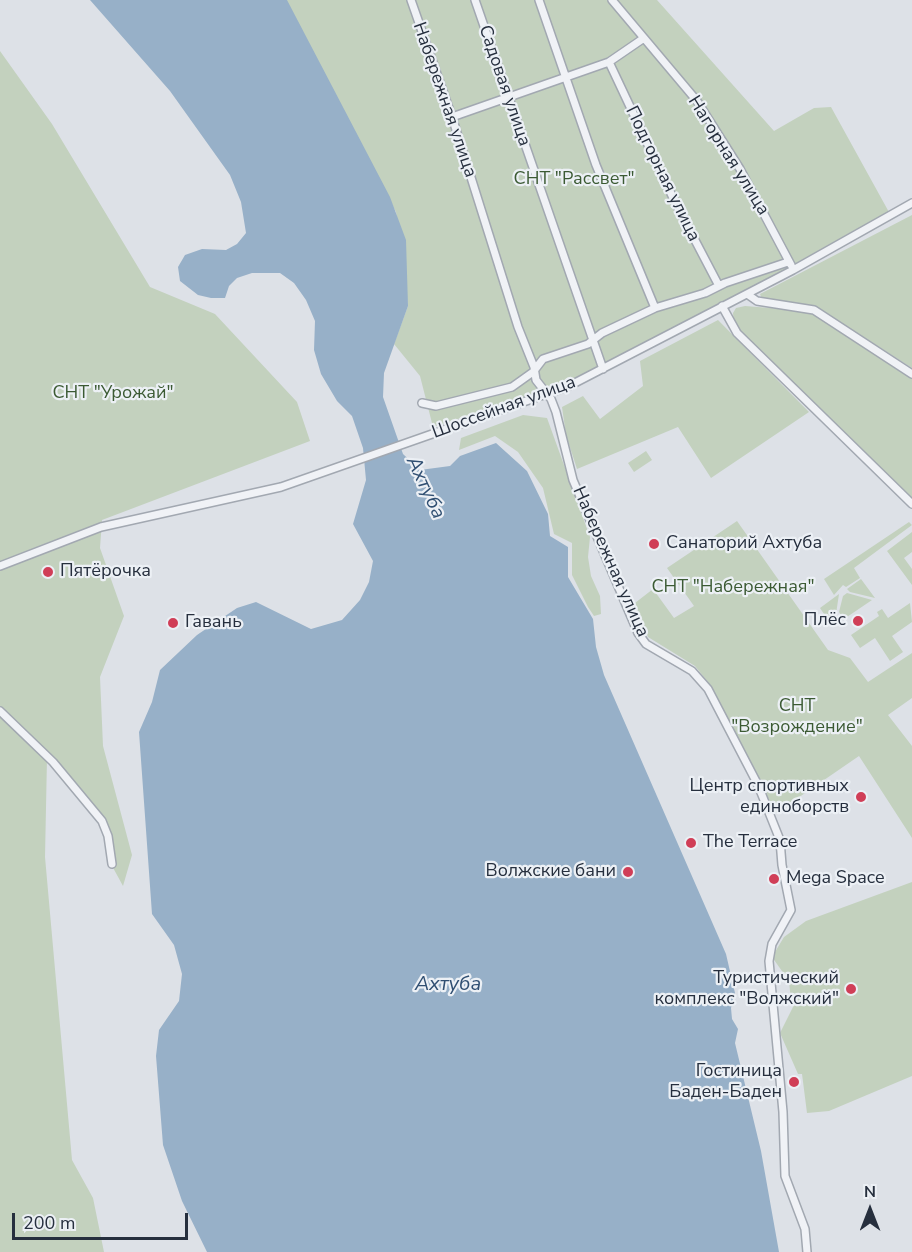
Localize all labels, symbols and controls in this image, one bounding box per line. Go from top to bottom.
street label: Набережная улица [407,20,481,180]
street label: Садовая улица [473,23,535,149]
street label: Нагорная улица [683,92,773,220]
street label: Подгорная улица [620,103,704,245]
park label: СНТ "Рассвет" [514,169,634,191]
street label: Шоссейная улица [429,372,579,444]
park label: СНТ "Урожай" [52,383,174,405]
water label: Ахтуба [400,453,450,523]
street label: Набережная улица [567,483,653,641]
place label: Санаторий Ахтуба [666,533,822,555]
marker: Санаторий Ахтуба [647,537,661,551]
place label: Пятёрочка [60,561,151,583]
marker: Пятёрочка [41,565,55,579]
park label: СНТ "Набережная" [651,577,815,599]
place label: Плёс [804,610,846,632]
place label: Гавань [185,612,242,634]
marker: Плёс [851,614,865,628]
marker: Гавань [166,616,180,630]
park label: СНТ "Возрождение" [731,696,863,738]
place label: Центр спортивных единоборств [690,776,849,818]
marker: Центр спортивных единоборств [854,790,868,804]
place label: The Terrace [703,832,797,854]
marker: The Terrace [684,836,698,850]
place label: Волжские бани [486,861,616,883]
marker: Волжские бани [621,865,635,879]
place label: Mega Space [786,868,885,890]
marker: Mega Space [767,872,781,886]
place label: Туристический комплекс "Волжский" [655,968,839,1010]
water label: Ахтуба [415,973,481,997]
marker: Туристический комплекс "Волжский" [844,982,858,996]
place label: Гостиница Баден-Баден [669,1061,782,1104]
marker: Гостиница Баден-Баден [787,1075,801,1089]
north arrow [840,1180,900,1240]
text: N [864,1181,876,1203]
scale bar [15,1201,190,1239]
text: 200 m [23,1211,75,1235]

